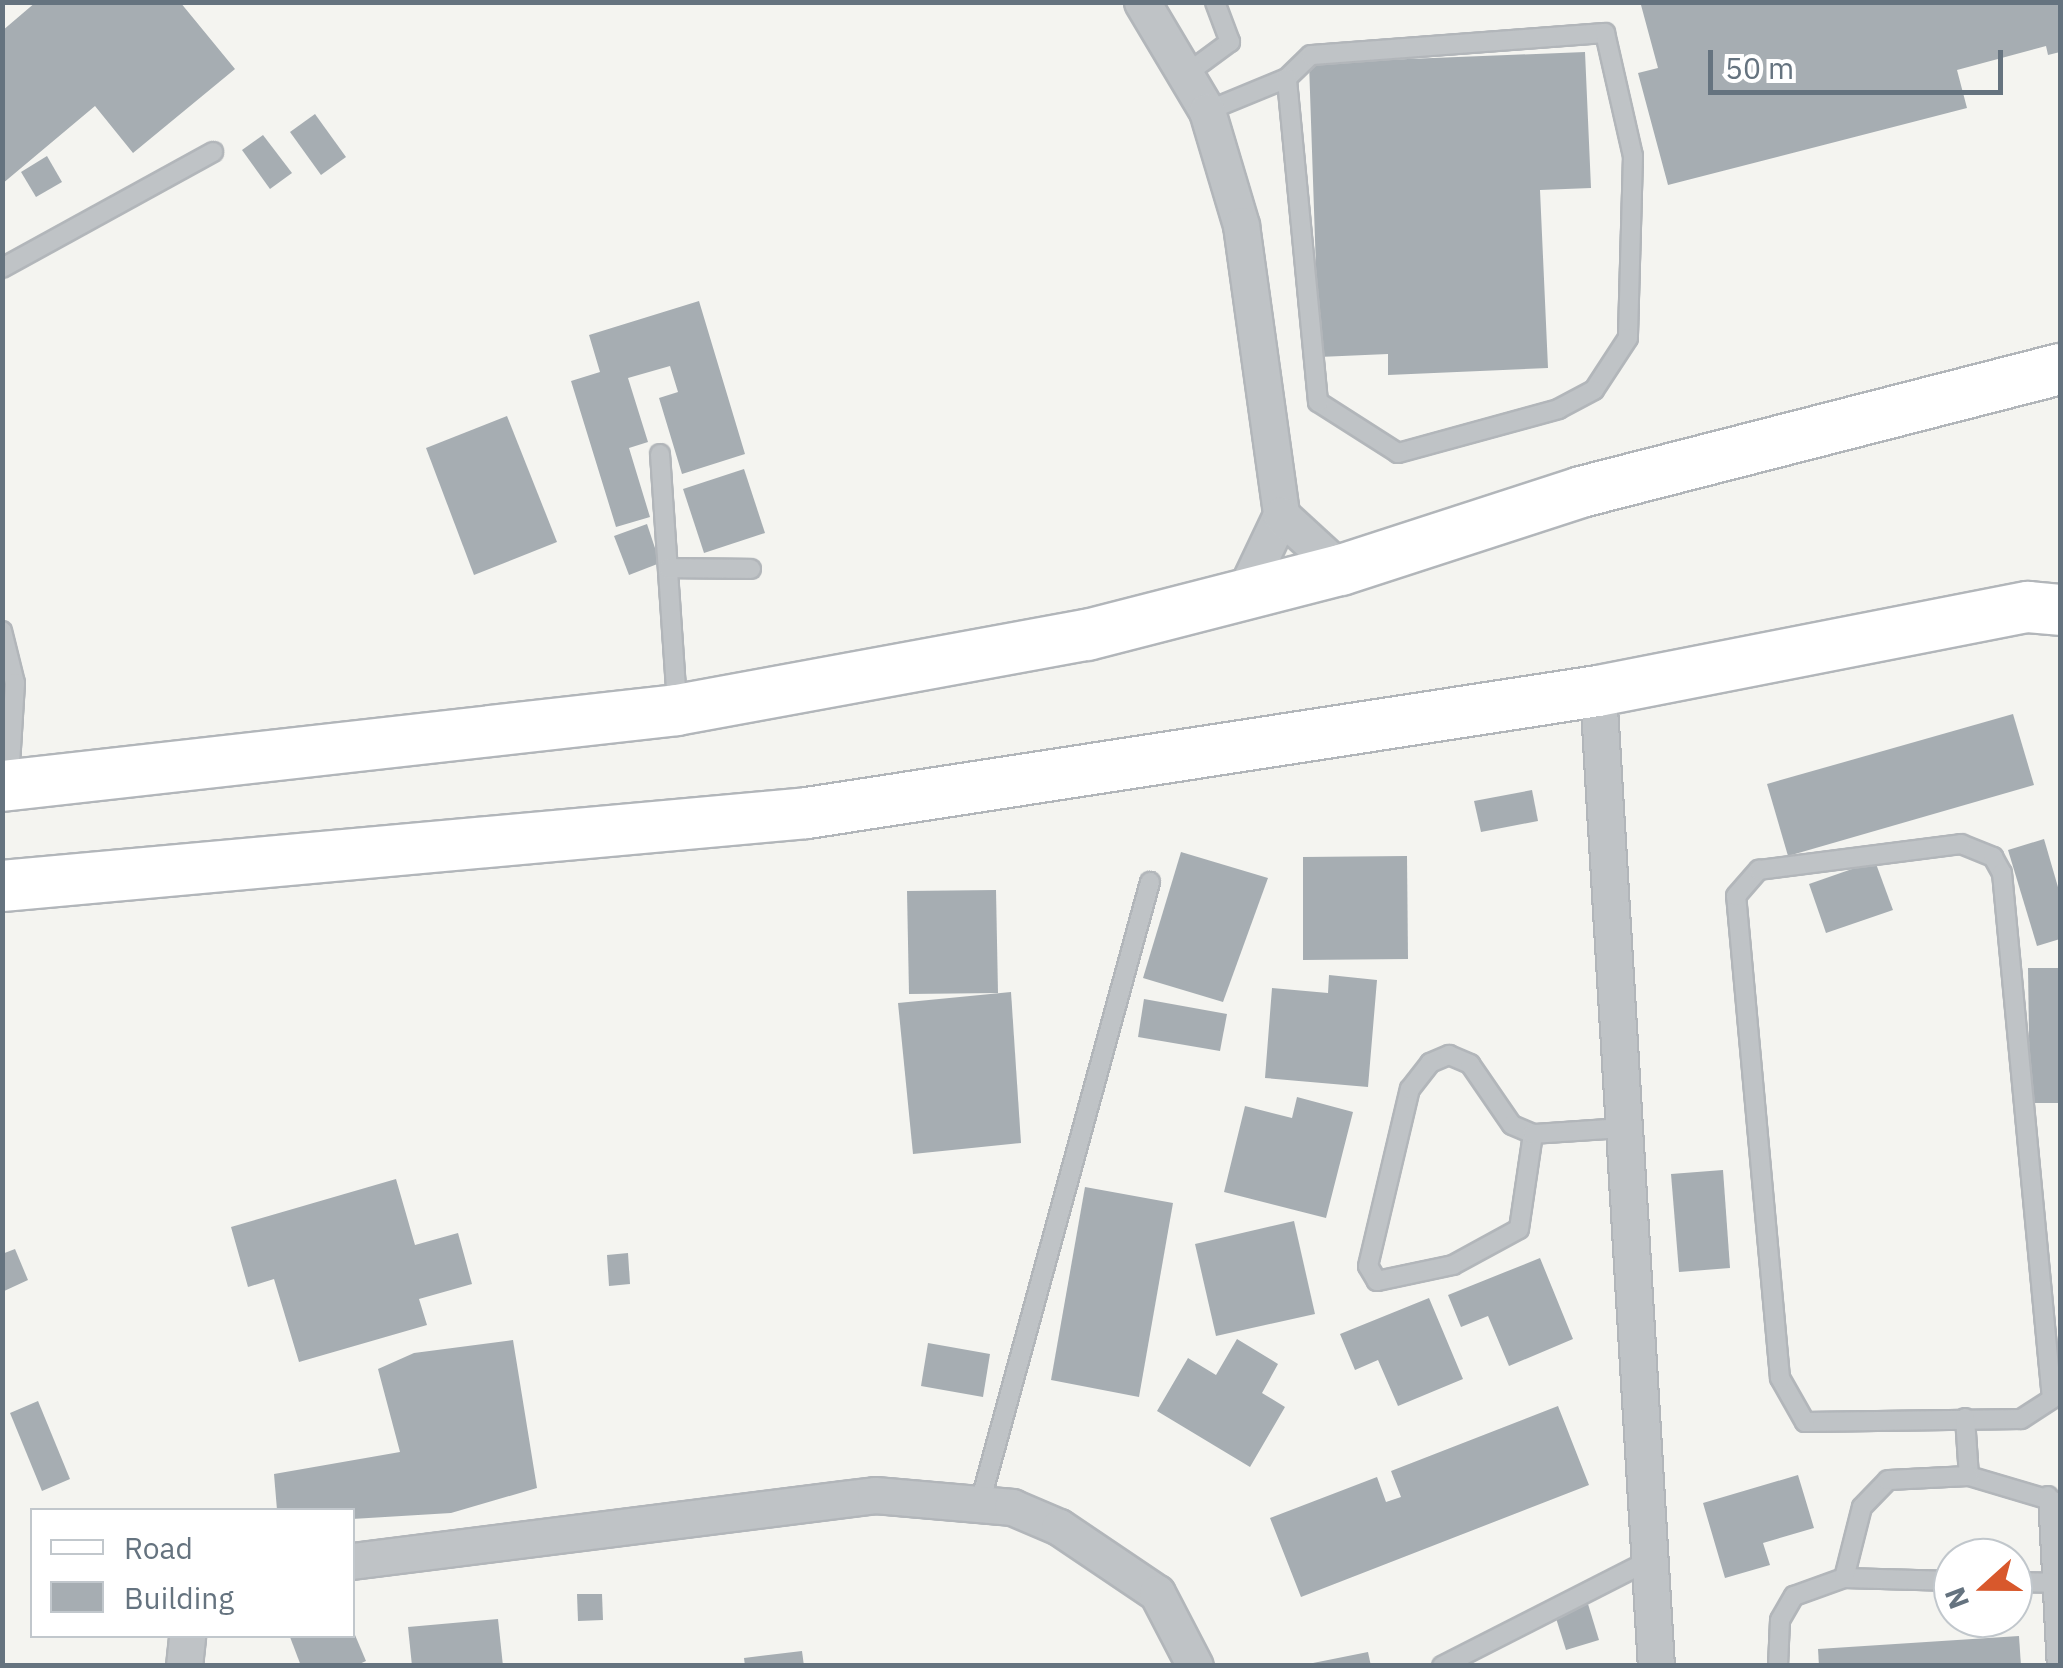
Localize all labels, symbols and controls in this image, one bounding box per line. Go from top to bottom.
scale bar [1713,30,2008,92]
text: 50 m [1725,48,1794,87]
legend [30,1508,355,1638]
text: Road [124,1528,193,1567]
north arrow [1933,1538,2033,1638]
text: Building [124,1578,234,1617]
text: N [1935,1582,1977,1614]

